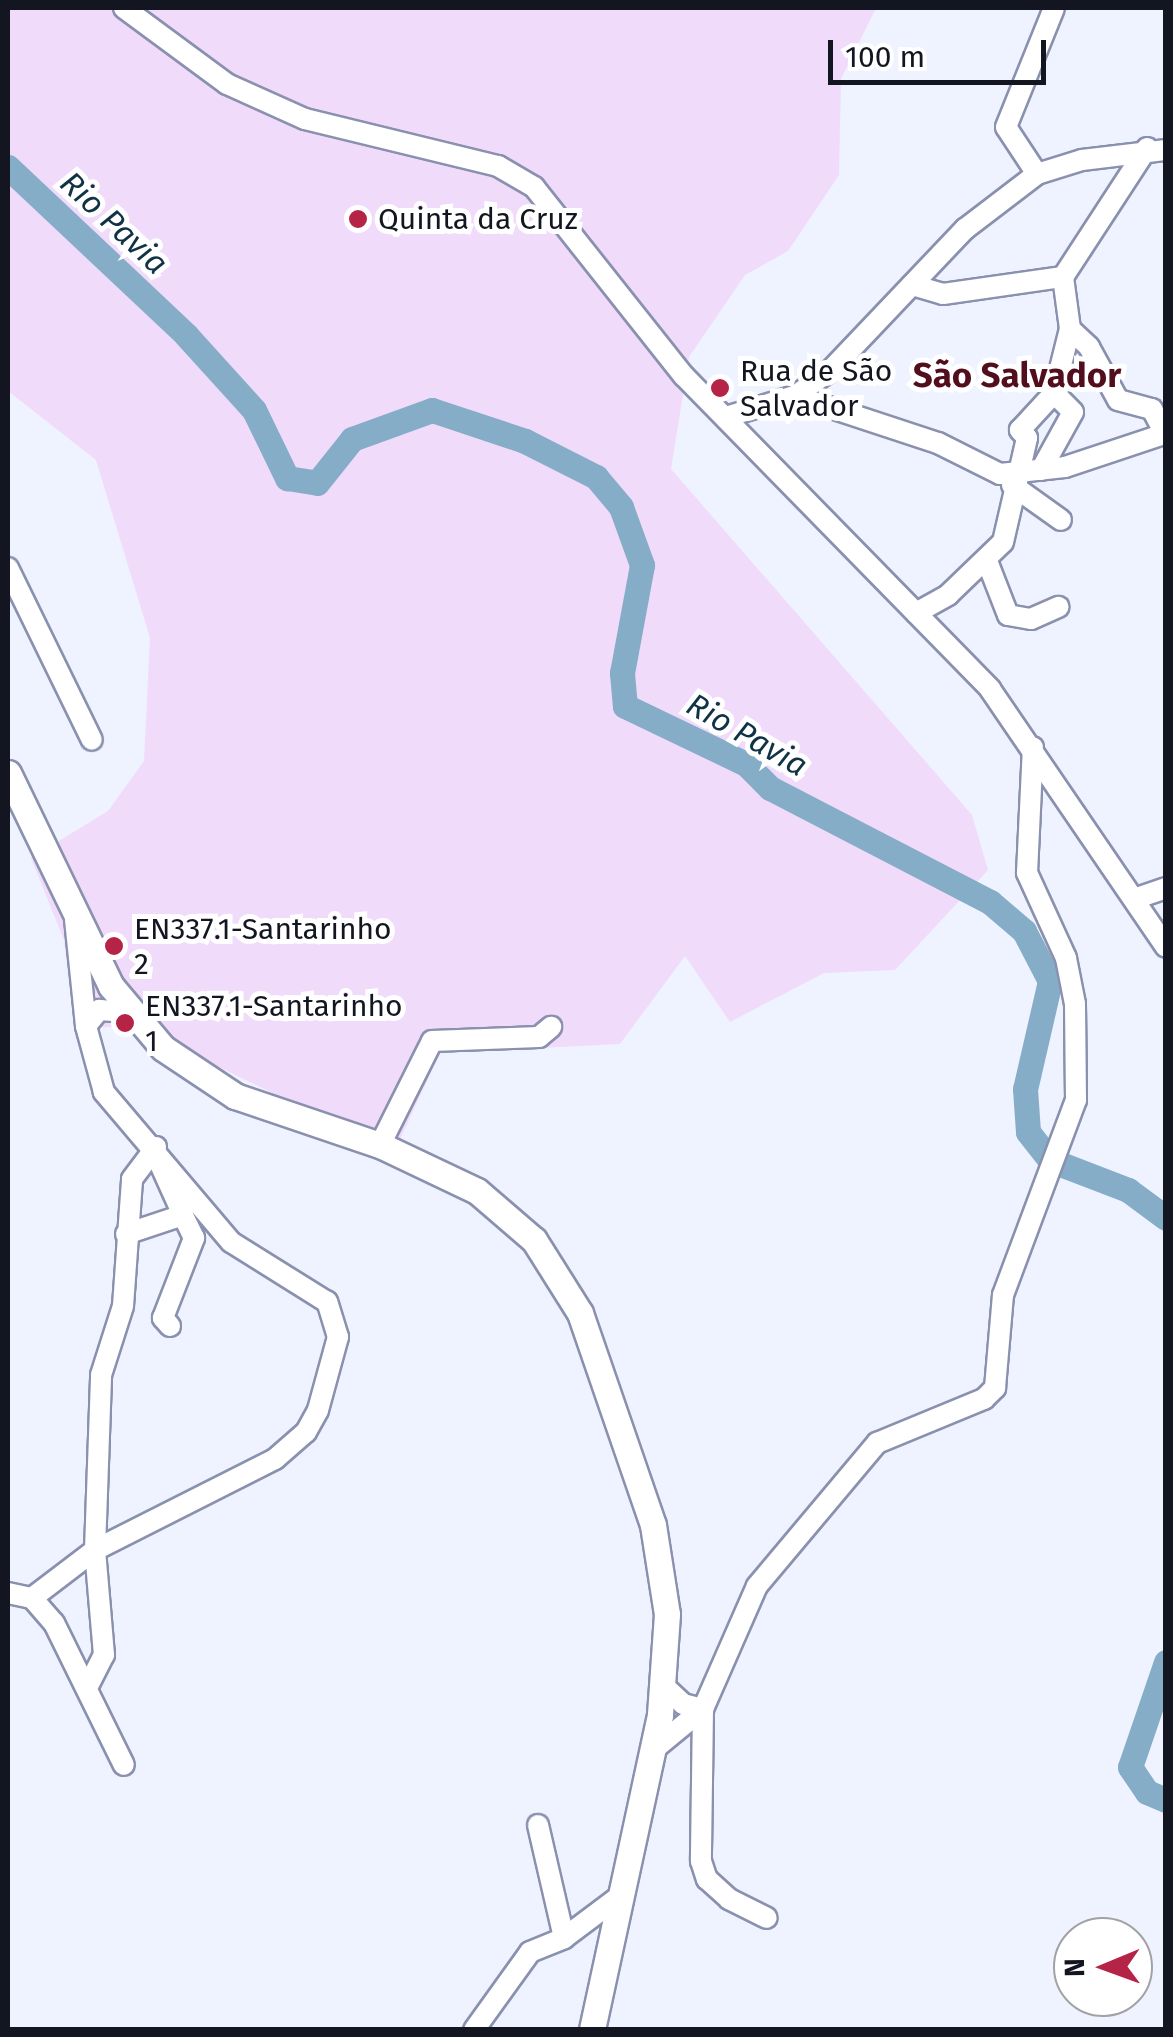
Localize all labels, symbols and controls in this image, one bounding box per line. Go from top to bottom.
scale bar [833,20,1050,82]
text: 100 m [845,39,925,75]
water label: Rio Pavia [52,164,176,282]
place label: Quinta da Cruz [378,201,578,237]
marker: Quinta da Cruz [347,208,369,230]
place label: Rua de São Salvador [740,353,892,424]
district label: São Salvador [913,354,1121,396]
marker: Rua de São Salvador [709,377,731,399]
water label: Rio Pavia [680,685,814,785]
place label: EN337.1-Santarinho 2 [134,911,392,982]
marker: EN337.1-Santarinho 2 [103,935,125,957]
place label: EN337.1-Santarinho 1 [145,988,403,1058]
marker: EN337.1-Santarinho 1 [114,1012,136,1034]
north arrow [1053,1917,1153,2017]
text: N [1058,1958,1091,1977]

